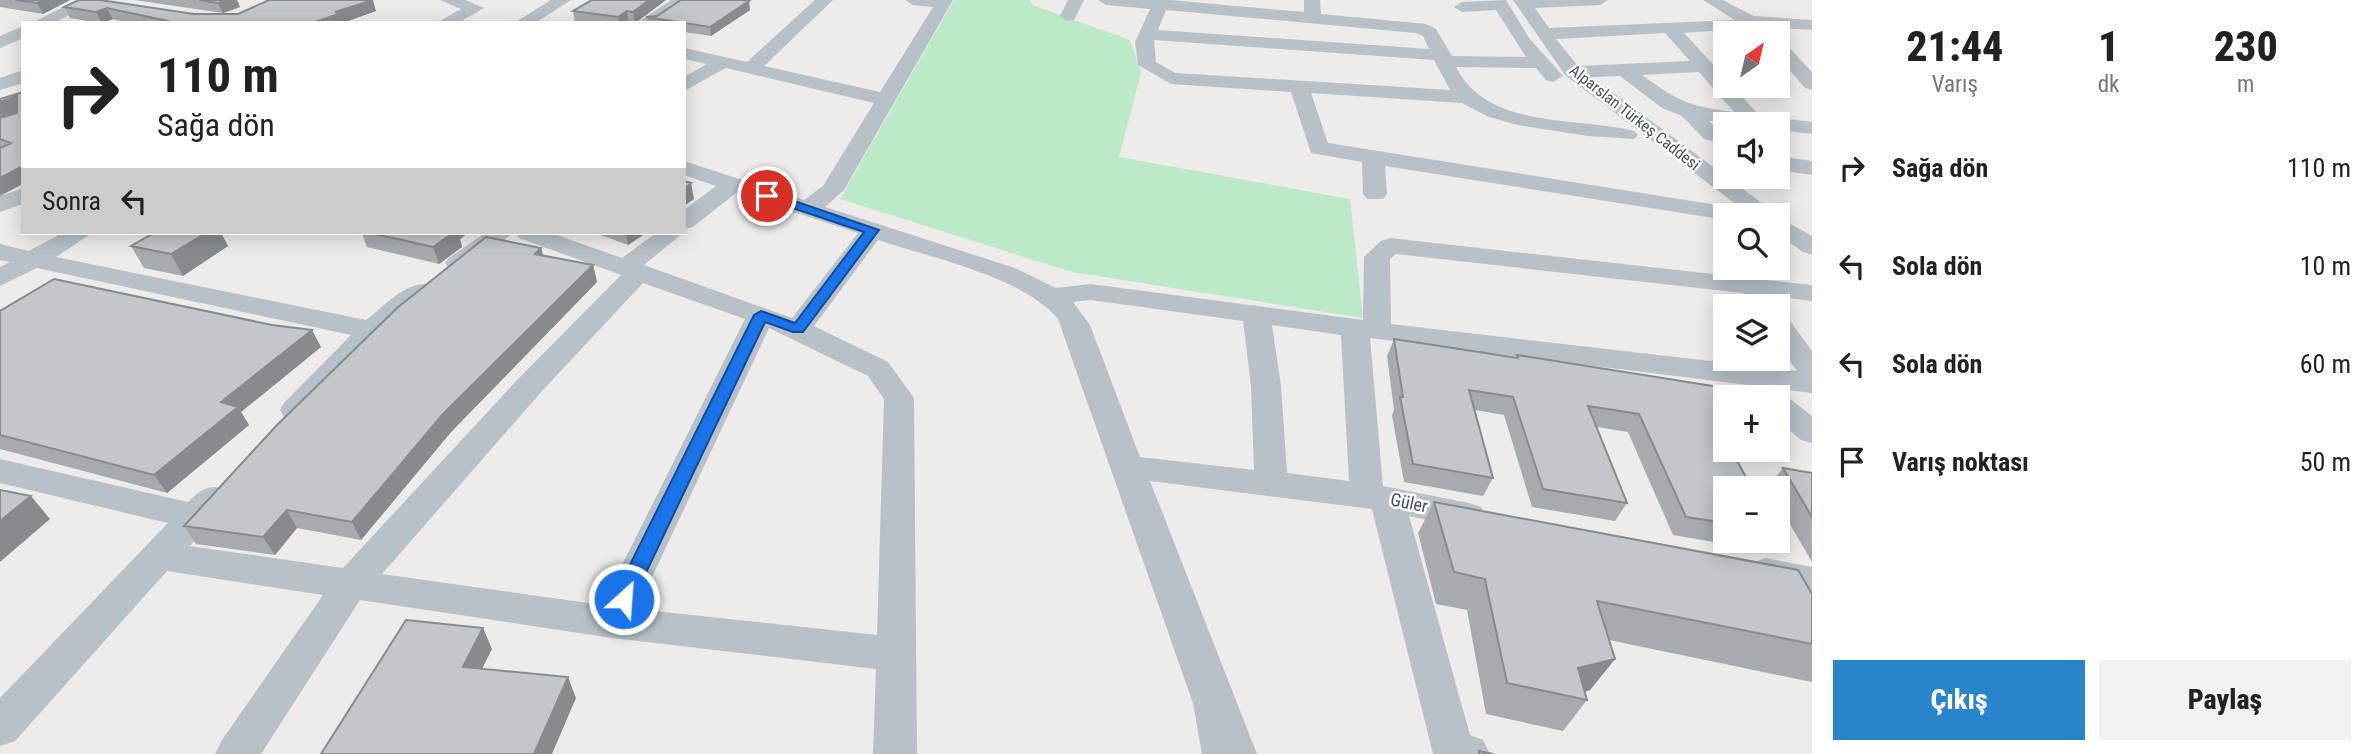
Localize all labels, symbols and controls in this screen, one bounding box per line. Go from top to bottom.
north arrow [1713,21,1790,98]
map controls [1713,21,1790,553]
text: 21:44 [1906,22,2003,71]
text: 1 [2098,22,2119,71]
text: 230 [2214,22,2278,71]
text: 110 m [157,47,279,104]
icon: right [42,49,133,140]
street label: Alparslan Türkeş Caddesi [1566,61,1704,174]
text: Varış [1932,71,1978,98]
text: dk [2098,71,2119,98]
text: m [2237,71,2254,98]
text: Sağa dön [157,106,275,144]
button: sound [1713,112,1790,189]
icon: right [1833,149,1871,187]
text: Sağa dön [1892,153,1988,183]
text: 110 m [2287,153,2351,183]
pin [737,166,797,226]
icon: arrive [748,177,786,215]
icon: left [115,182,153,220]
text: Sonra [42,186,101,216]
button: search [1713,203,1790,280]
icon: left [1833,247,1871,285]
text: Sola dön [1892,251,1982,281]
text: 10 m [2300,251,2351,281]
button: layers [1713,294,1790,371]
icon: left [1833,345,1871,383]
text: Sola dön [1892,349,1982,379]
text: 60 m [2300,349,2351,379]
button: + [1713,385,1790,462]
icon: arrive [1833,443,1871,481]
text: Varış noktası [1892,447,2029,477]
text: 50 m [2300,447,2351,477]
button: − [1713,476,1790,553]
street label: Güler [1389,488,1430,517]
position arrow [587,562,661,636]
button: Çıkış [1833,660,2085,740]
button: Paylaş [2099,660,2351,740]

